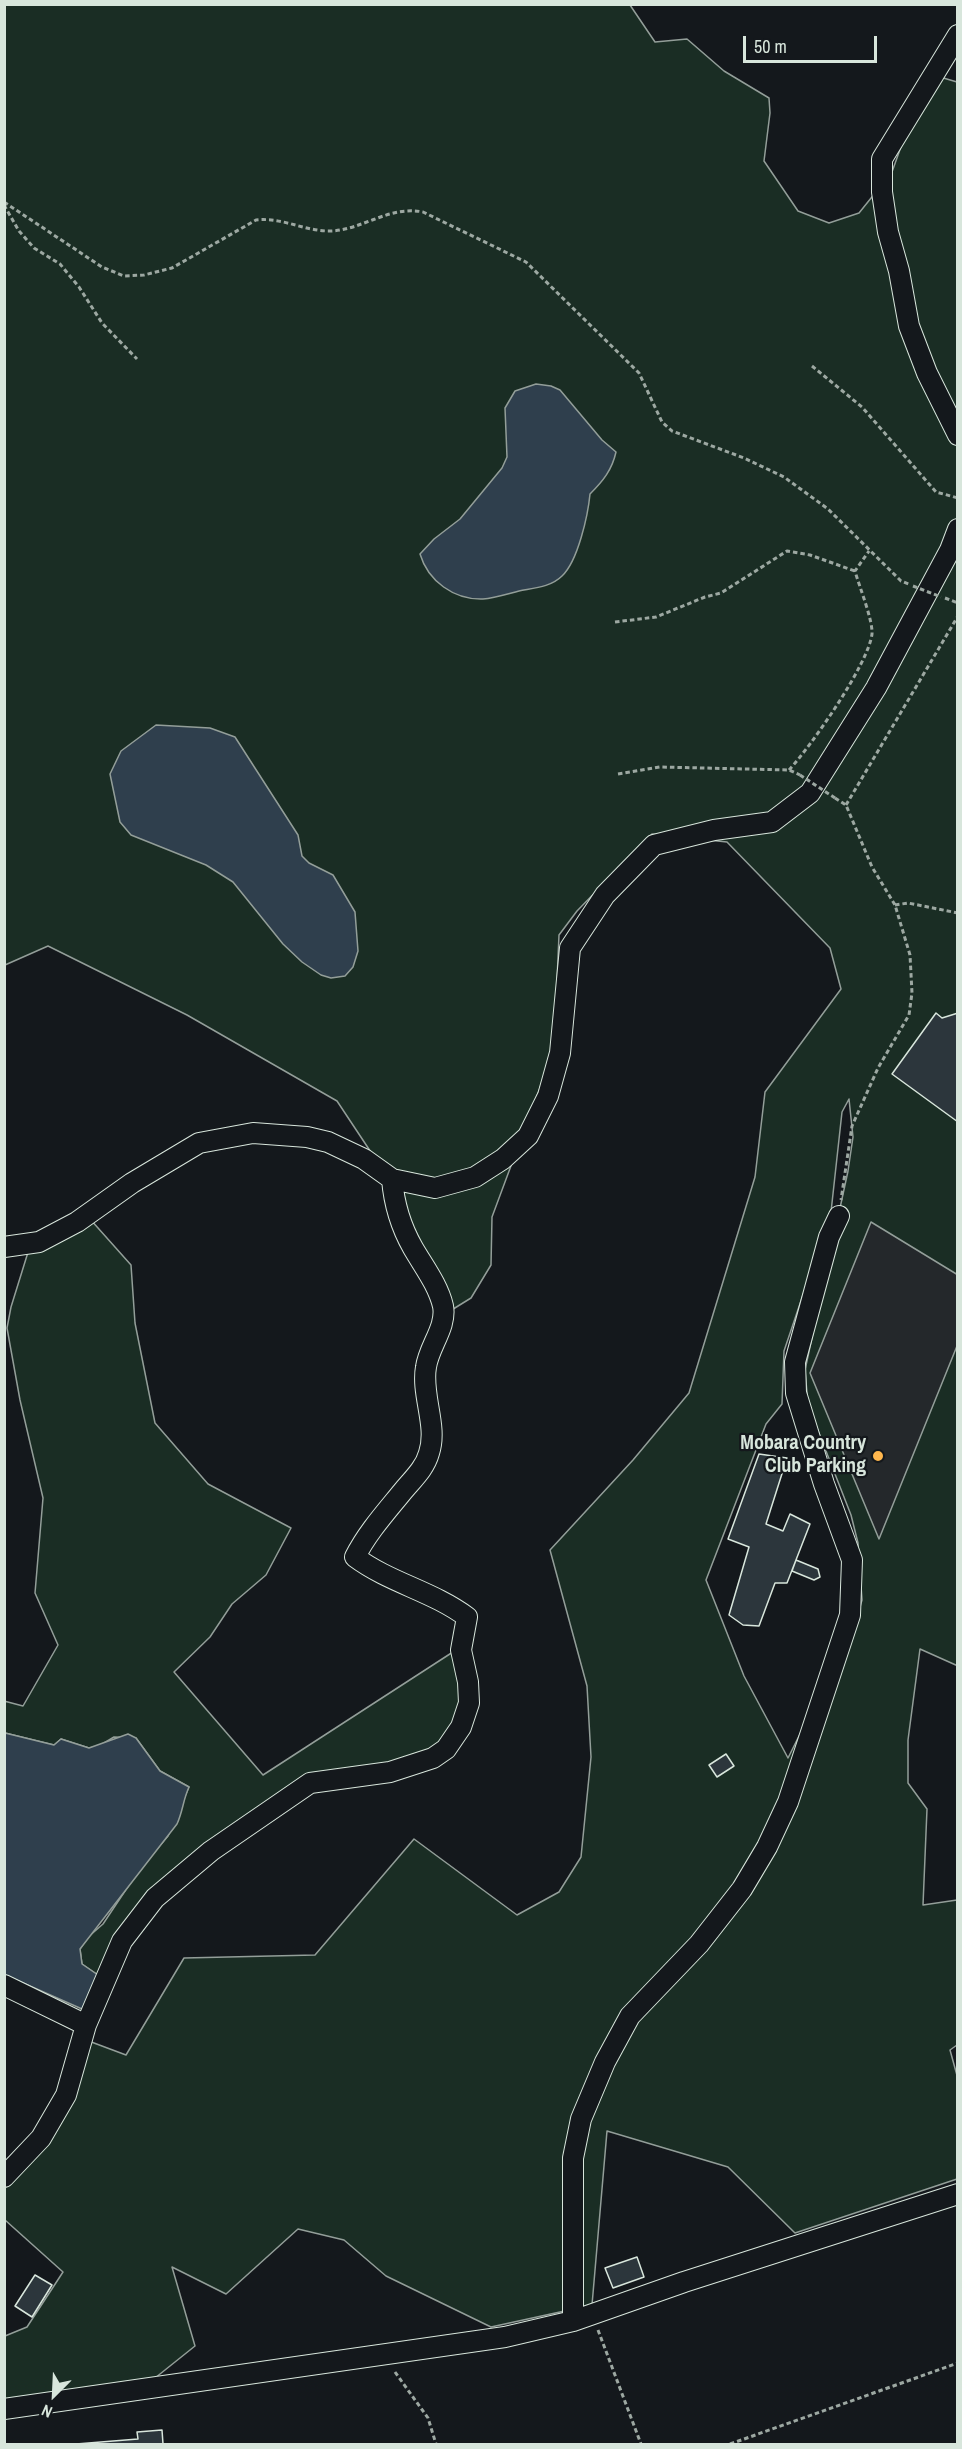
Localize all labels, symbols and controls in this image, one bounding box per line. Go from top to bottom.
scale bar [746,24,880,62]
text: 50 m [754,34,787,59]
place label: Mobara Country Club Parking [740,1432,866,1479]
marker: Mobara Country Club Parking [871,1449,885,1463]
north arrow [24,2365,84,2425]
text: N [38,2399,55,2423]

